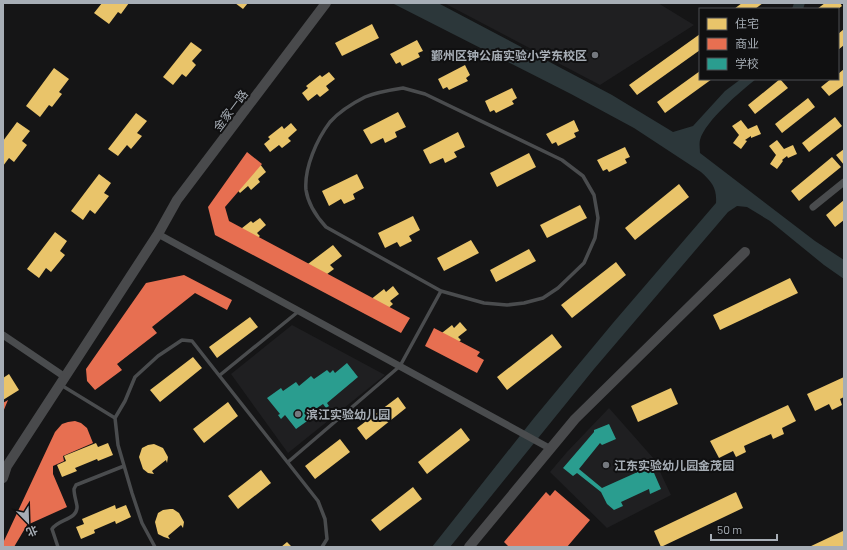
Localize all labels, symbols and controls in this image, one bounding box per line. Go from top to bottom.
legend [699,8,839,80]
text: 住宅 [735,16,759,30]
text: 商业 [735,36,759,50]
place label: 鄞州区钟公庙实验小学东校区 [431,48,587,62]
marker: 鄞州区钟公庙实验小学东校区 [590,50,600,60]
text: 学校 [735,56,759,70]
street label: 金家一路 [210,87,250,133]
place label: 滨江实验幼儿园 [306,407,390,421]
marker: 滨江实验幼儿园 [293,409,303,419]
place label: 江东实验幼儿园金茂园 [614,458,734,472]
marker: 江东实验幼儿园金茂园 [601,460,611,470]
north arrow [8,502,48,542]
scale bar [711,516,777,542]
text: 50 m [717,522,742,536]
text: 北 [25,524,40,540]

